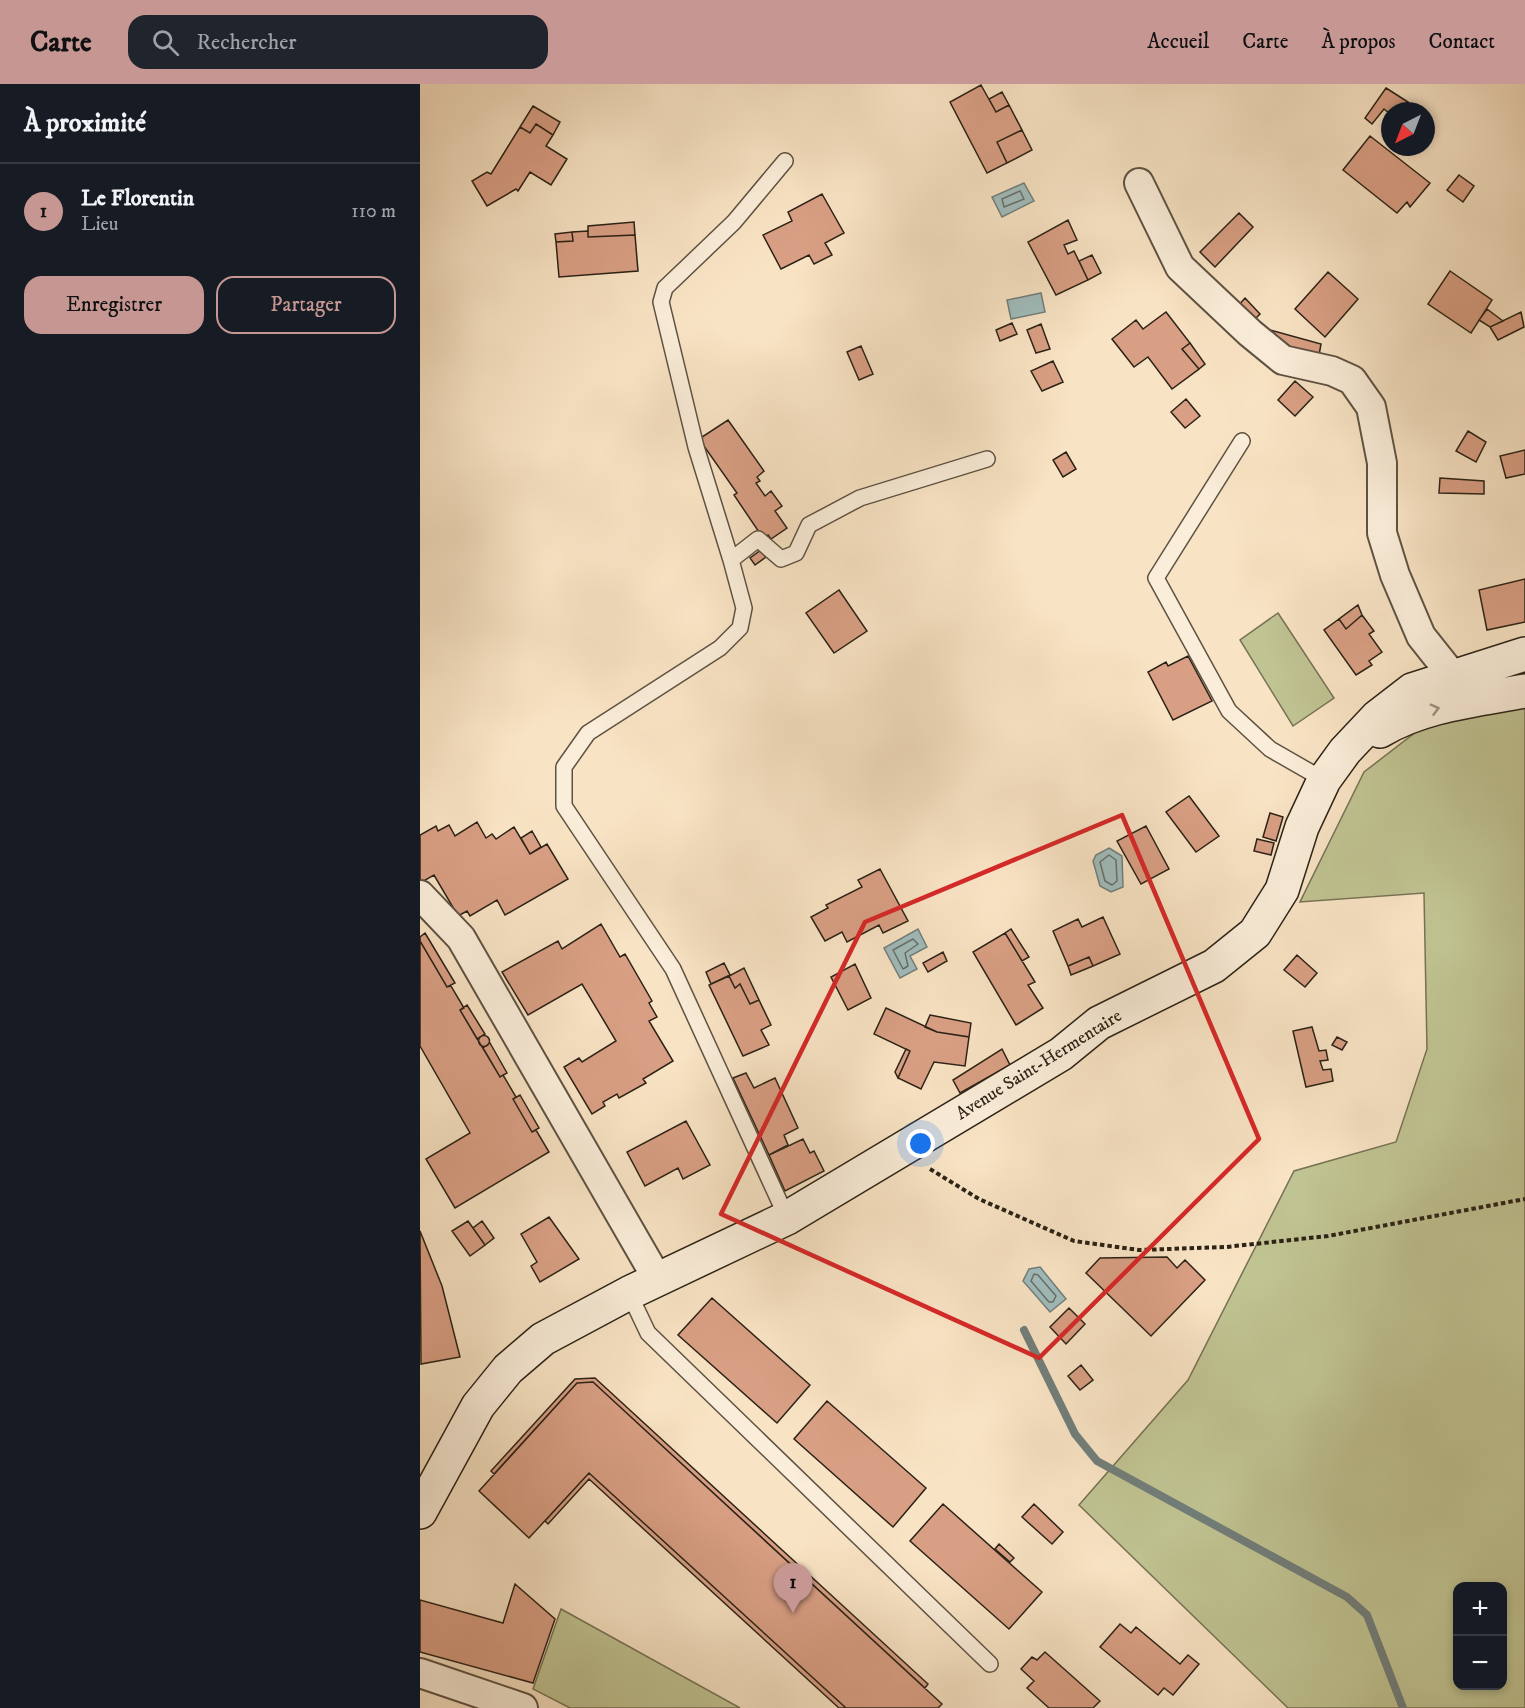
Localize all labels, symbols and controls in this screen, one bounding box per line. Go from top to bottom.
search box [128,15,548,69]
text: Carte [30,25,92,60]
icon: search [149,26,182,59]
text: Rechercher [197,29,297,56]
text: Accueil [1147,29,1209,55]
text: Carte [1242,29,1288,55]
text: À propos [1321,29,1396,55]
text: Contact [1429,29,1495,55]
north arrow [1381,102,1435,156]
text: À proximité [24,107,146,140]
text: Le Florentin [81,185,194,212]
text: 1 [40,199,47,224]
text: 110 m [351,199,396,224]
text: Lieu [81,212,119,237]
button: Enregistrer [24,276,204,334]
button: Partager [216,276,396,334]
one-way arrow [1430,704,1440,717]
street label: Avenue Saint-Hermentaire [952,1005,1126,1125]
your location [906,1129,935,1158]
pin: 1 [774,1564,812,1613]
map controls [1453,1582,1507,1690]
button: + [1453,1582,1507,1636]
button: − [1453,1636,1507,1690]

